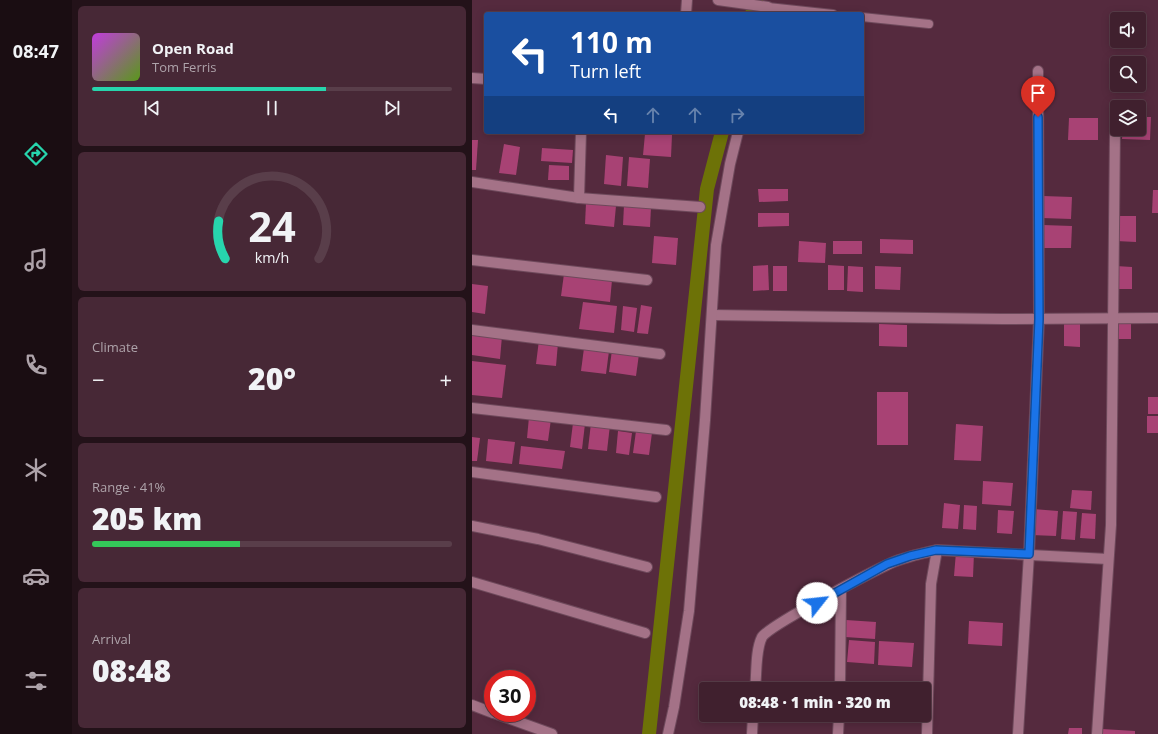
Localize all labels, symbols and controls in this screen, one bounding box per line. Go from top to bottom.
map controls [1110,12,1146,136]
button: sound [1110,12,1146,48]
text: 110 m [570,23,653,61]
icon: left [504,28,556,80]
text: Open Road [152,38,234,58]
text: 08:47 [13,39,59,63]
button: search [1110,56,1146,92]
text: Tom Ferris [152,58,217,76]
text: Turn left [570,59,641,83]
pin [1021,76,1055,117]
icon: arrive [1027,82,1049,104]
icon: previous [141,97,163,119]
icon: pause [261,97,283,119]
icon: next [381,97,403,119]
button: layers [1110,100,1146,136]
icon: left [600,104,622,126]
icon: ahead [642,104,664,126]
icon: ahead [684,104,706,126]
icon: right [726,104,748,126]
icon: directions [22,140,50,168]
text: 24 [248,198,296,254]
icon: music [22,246,50,274]
text: km/h [255,248,289,267]
text: Climate [92,338,138,356]
icon: phone [22,351,50,379]
text: 20° [248,358,296,399]
text: − [92,364,105,394]
text: + [439,364,452,394]
icon: climate [22,456,50,484]
text: Range · 41% [92,478,165,496]
text: 205 km [92,498,202,539]
icon: car [22,562,50,590]
position arrow [796,582,838,624]
text: Arrival [92,630,131,648]
text: 08:48 [92,650,171,691]
icon: filters [22,667,50,695]
speed limit sign: 30 [484,670,536,722]
text: 08:48 · 1 min · 320 m [739,692,891,712]

